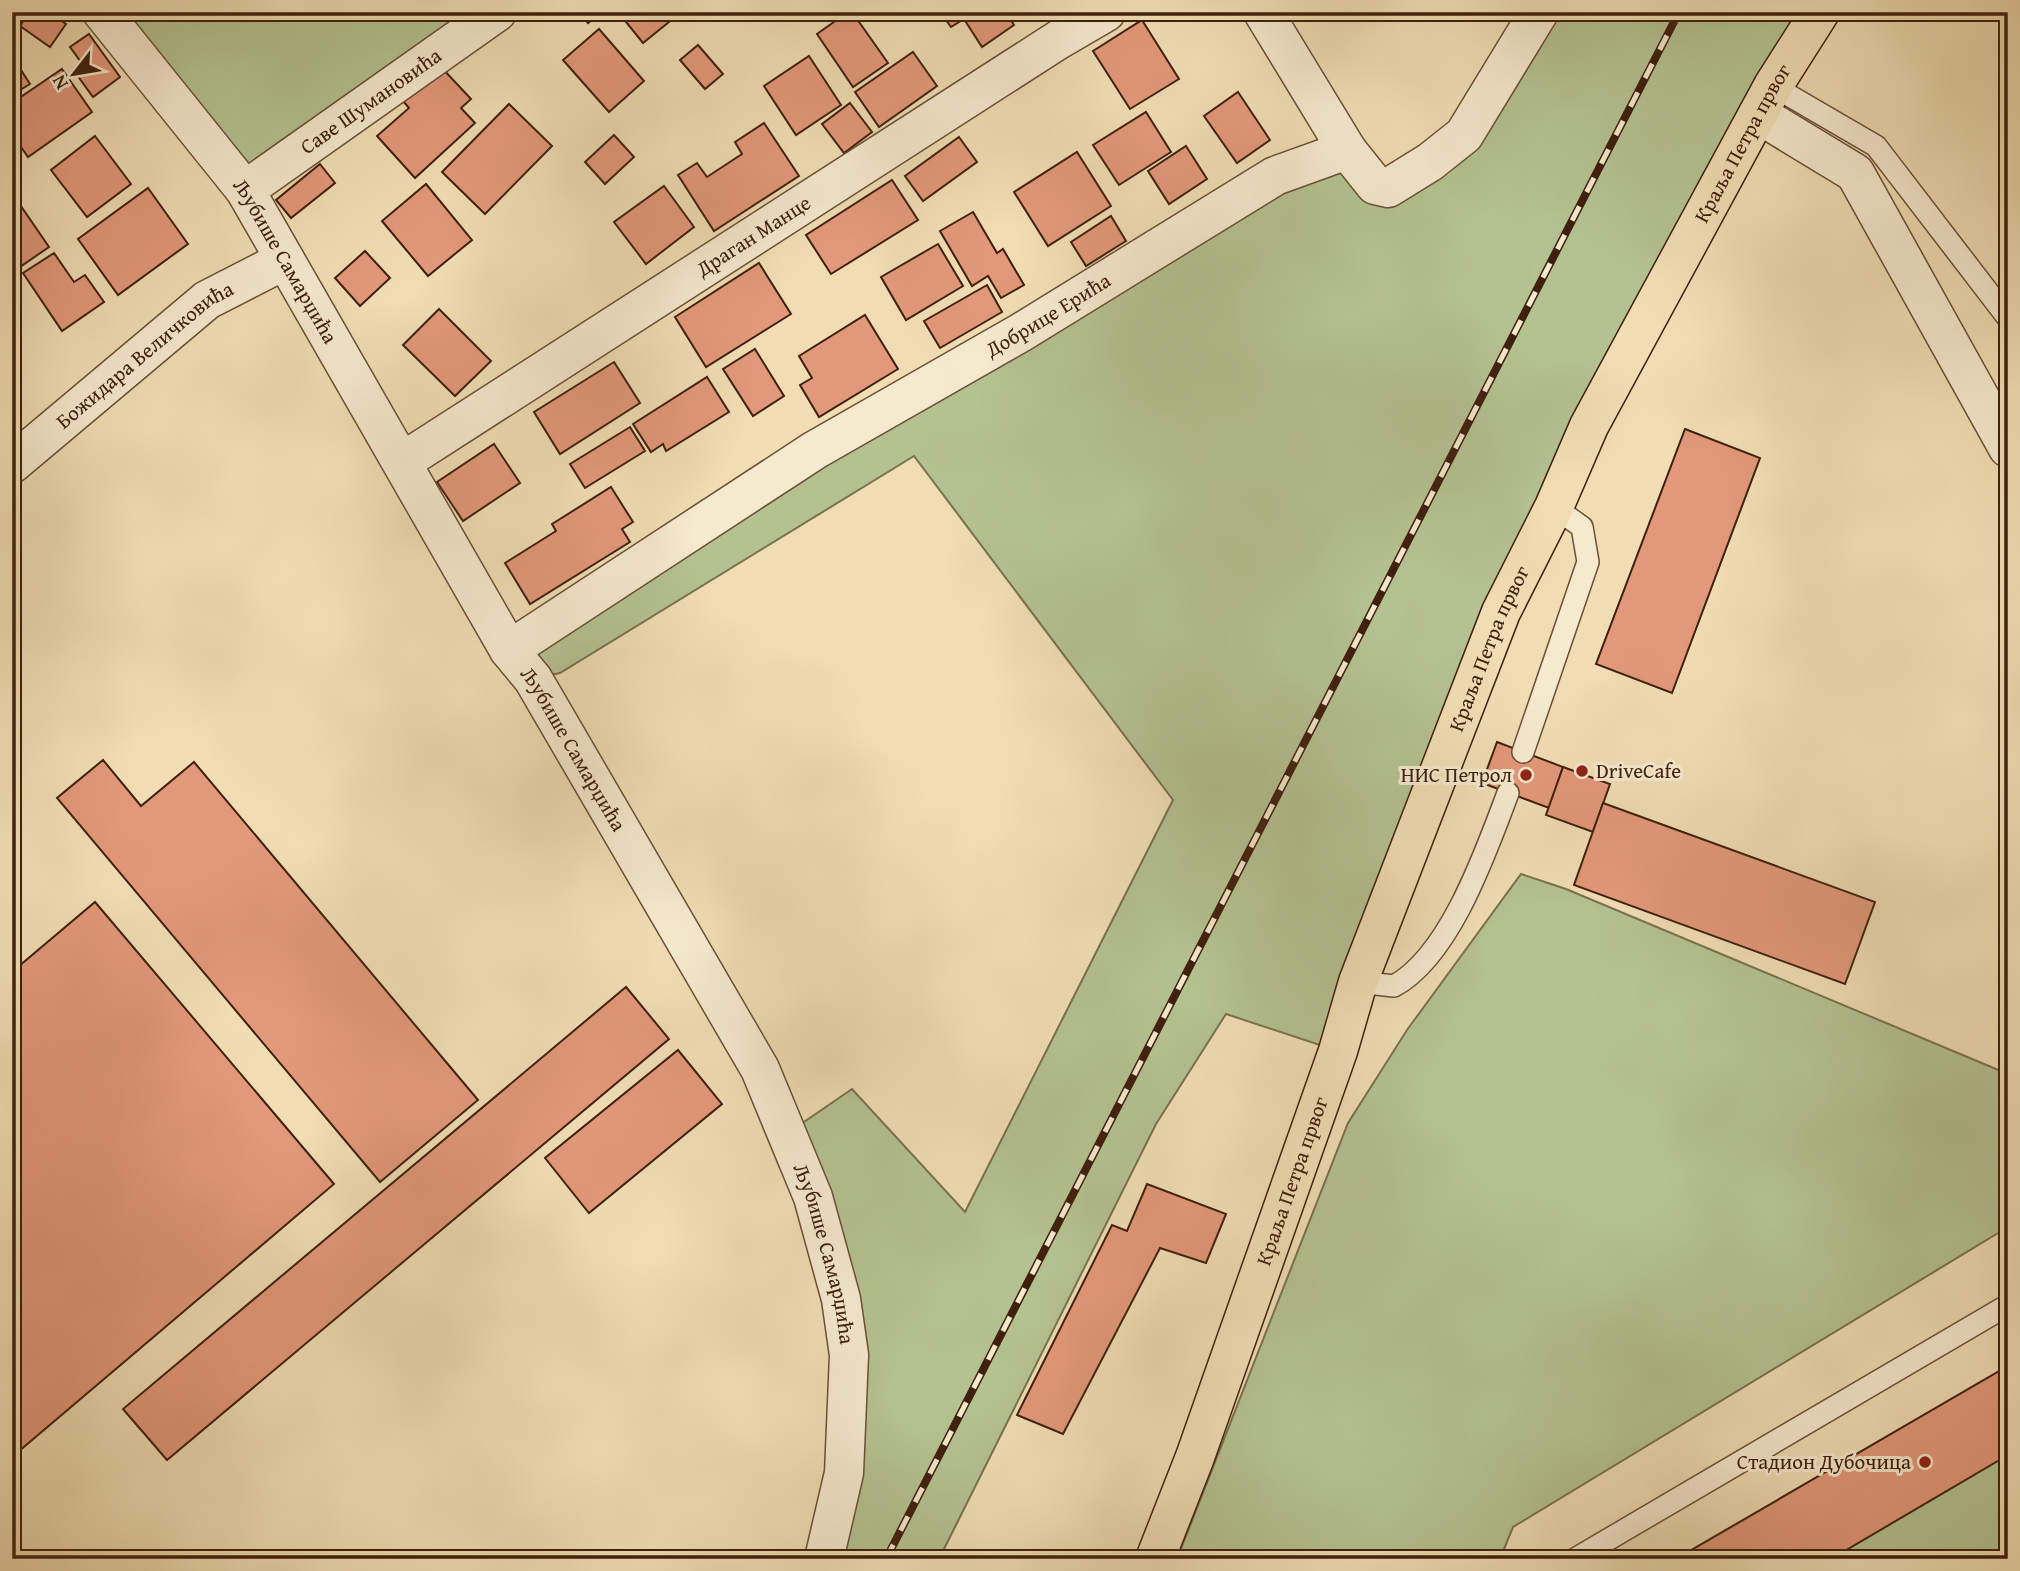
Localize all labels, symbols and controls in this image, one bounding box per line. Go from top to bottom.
north arrow [38,38,108,108]
street label: Саве Шумановића [293,40,448,162]
street label: Краља Петра првог [1686,58,1798,228]
text: N [44,70,75,95]
street label: Љубише Самарџића [226,171,346,349]
street label: Драган Манце [689,187,817,284]
street label: Добрице Ерића [979,265,1117,365]
street label: Божидара Величковића [49,273,239,436]
street label: Краља Петра првог [1440,560,1537,736]
street label: Љубише Самарџића [513,659,634,837]
place label: DriveCafe [1596,755,1681,786]
place label: НИС Петрол [1401,759,1512,790]
marker: DriveCafe [1574,763,1590,779]
marker: НИС Петрол [1518,767,1534,783]
street label: Краља Петра првог [1248,1092,1336,1270]
street label: Љубише Самарџића [786,1158,863,1346]
place label: Стадион Дубочица [1737,1446,1911,1477]
marker: Стадион Дубочица [1917,1454,1933,1470]

